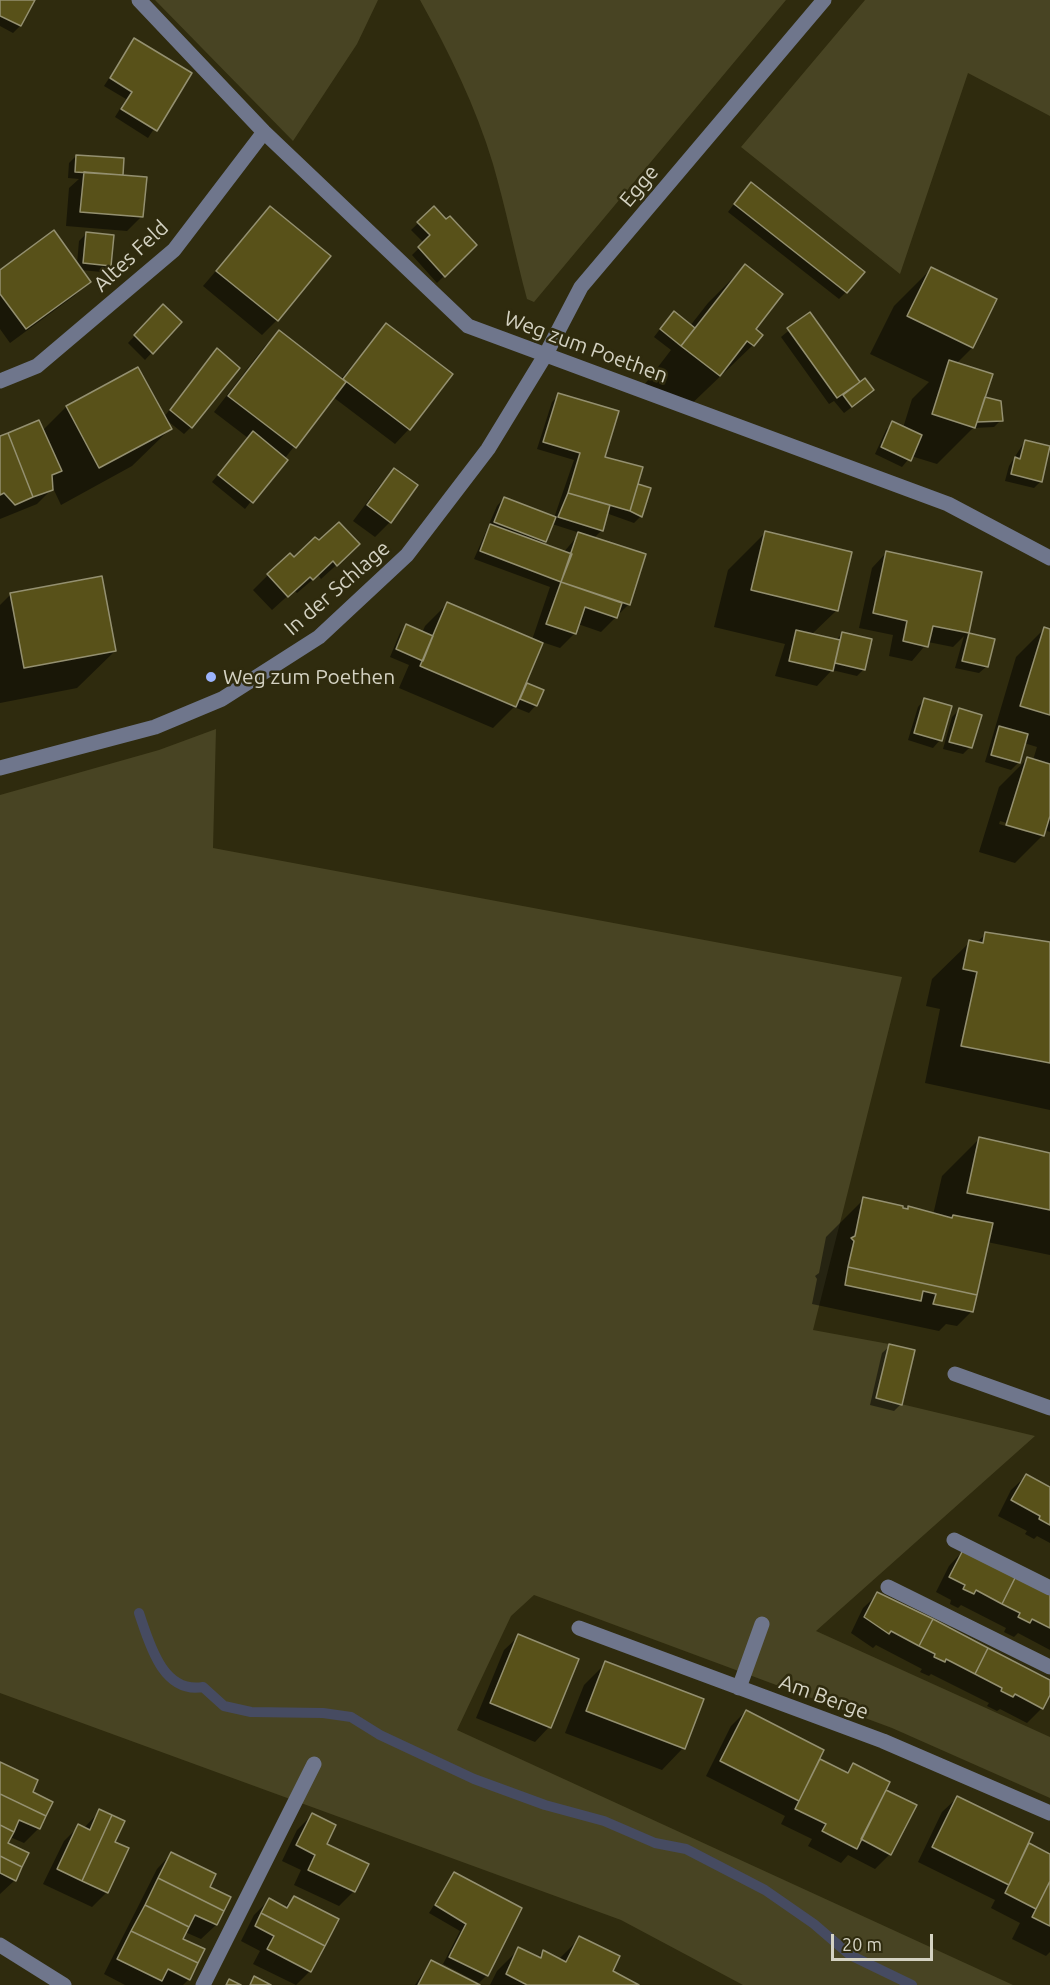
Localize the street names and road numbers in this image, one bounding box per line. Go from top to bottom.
street label: Egge [614,160,664,212]
street label: Altes Feld [88,215,174,297]
street label: Weg zum Poethen [501,306,671,388]
street label: In der Schlage [279,535,395,641]
street label: Am Berge [776,1669,872,1725]

